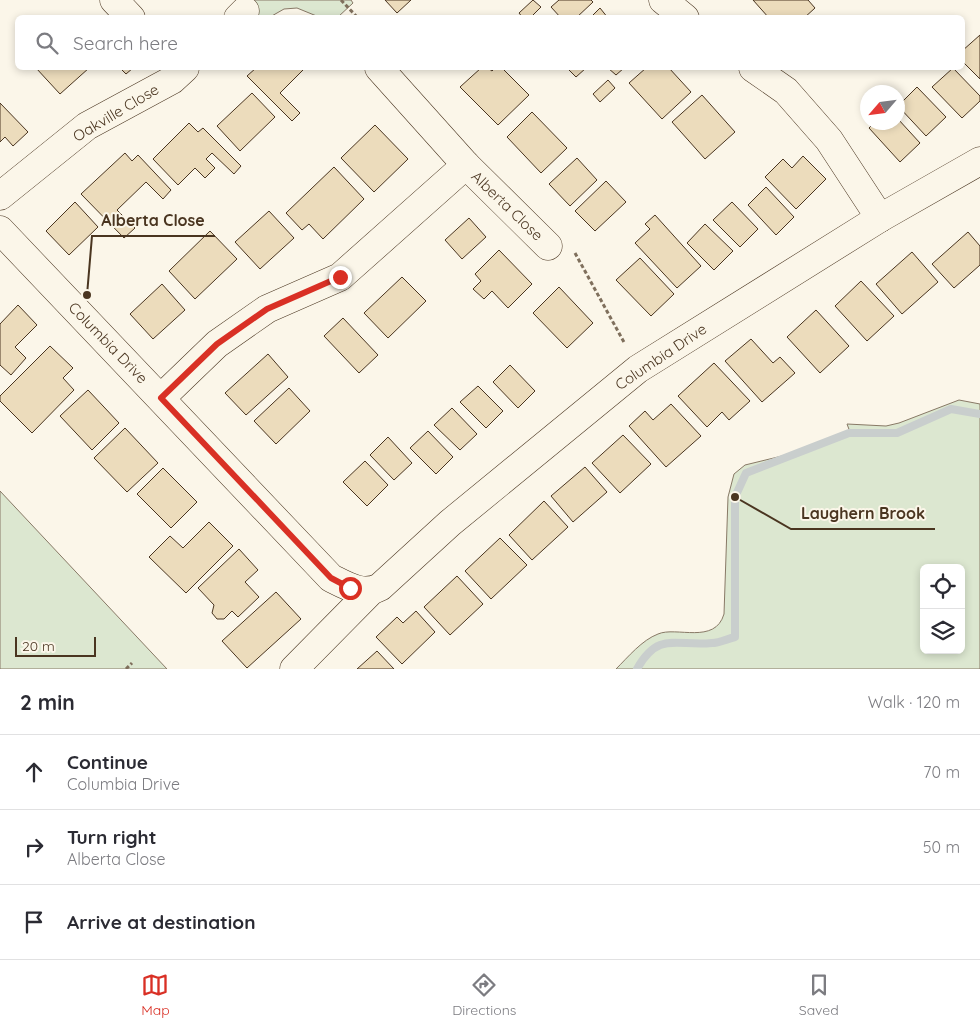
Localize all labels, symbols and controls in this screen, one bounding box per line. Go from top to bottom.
search box [15,15,965,70]
icon: search [33,29,61,57]
text: Search here [73,31,178,55]
street label: Oakville Close [69,80,162,146]
north arrow [860,85,905,130]
street label: Alberta Close [468,167,547,245]
callout: Alberta Close [92,205,215,236]
text: Alberta Close [101,210,205,230]
route end [329,266,352,289]
street label: Columbia Drive [65,298,152,387]
street label: Columbia Drive [611,319,710,394]
callout: Laughern Brook [791,498,935,529]
text: Laughern Brook [801,503,925,523]
map controls [920,564,965,654]
button: locate [920,564,965,609]
route start [339,577,362,600]
button: layers [920,609,965,654]
scale bar [15,634,96,657]
text: 20 m [22,637,55,655]
text: 2 min [20,689,75,715]
text: Walk · 120 m [868,692,960,712]
text: Continue [67,750,148,774]
icon: ahead [20,758,48,786]
text: 70 m [923,762,960,782]
text: Columbia Drive [67,774,180,794]
text: Turn right [67,825,156,849]
icon: right [20,833,48,861]
text: 50 m [923,837,960,857]
text: Alberta Close [67,849,166,869]
icon: arrive [20,908,48,936]
text: Arrive at destination [67,910,256,934]
tab: Map [141,971,170,1019]
tab: Directions [452,971,516,1019]
tab: Saved [799,971,839,1019]

